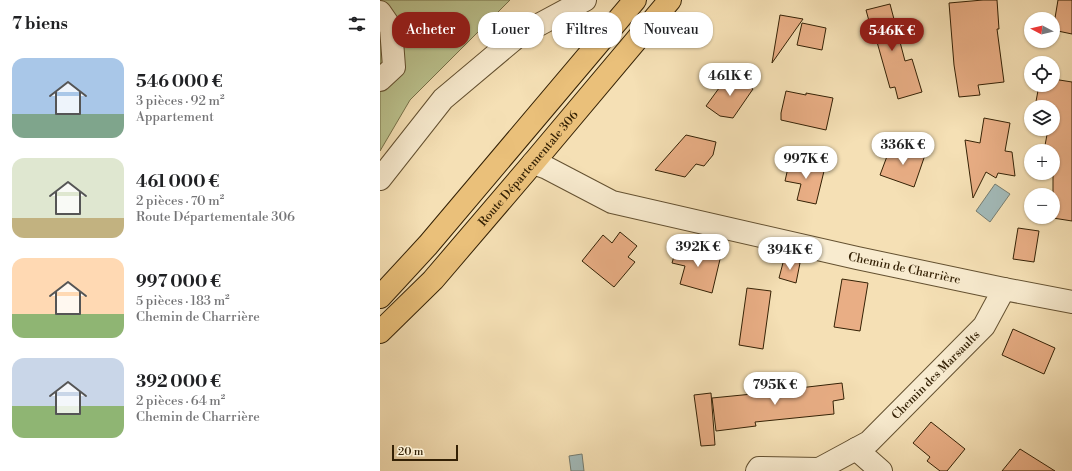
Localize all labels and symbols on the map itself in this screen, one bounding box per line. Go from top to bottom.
north arrow [1024,12,1060,48]
pin: 546K € [859,18,925,52]
pin: 461K € [697,63,763,97]
street label: Route Départementale 306 [475,107,581,229]
pin: 336K € [870,132,936,166]
pin: 997K € [773,146,839,180]
pin: 392K € [665,234,731,268]
pin: 394K € [757,237,823,271]
street label: Chemin de Charrière [847,249,962,287]
street label: Chemin des Marsaults [888,327,983,423]
pin: 795K € [742,372,808,406]
scale bar [392,443,458,462]

